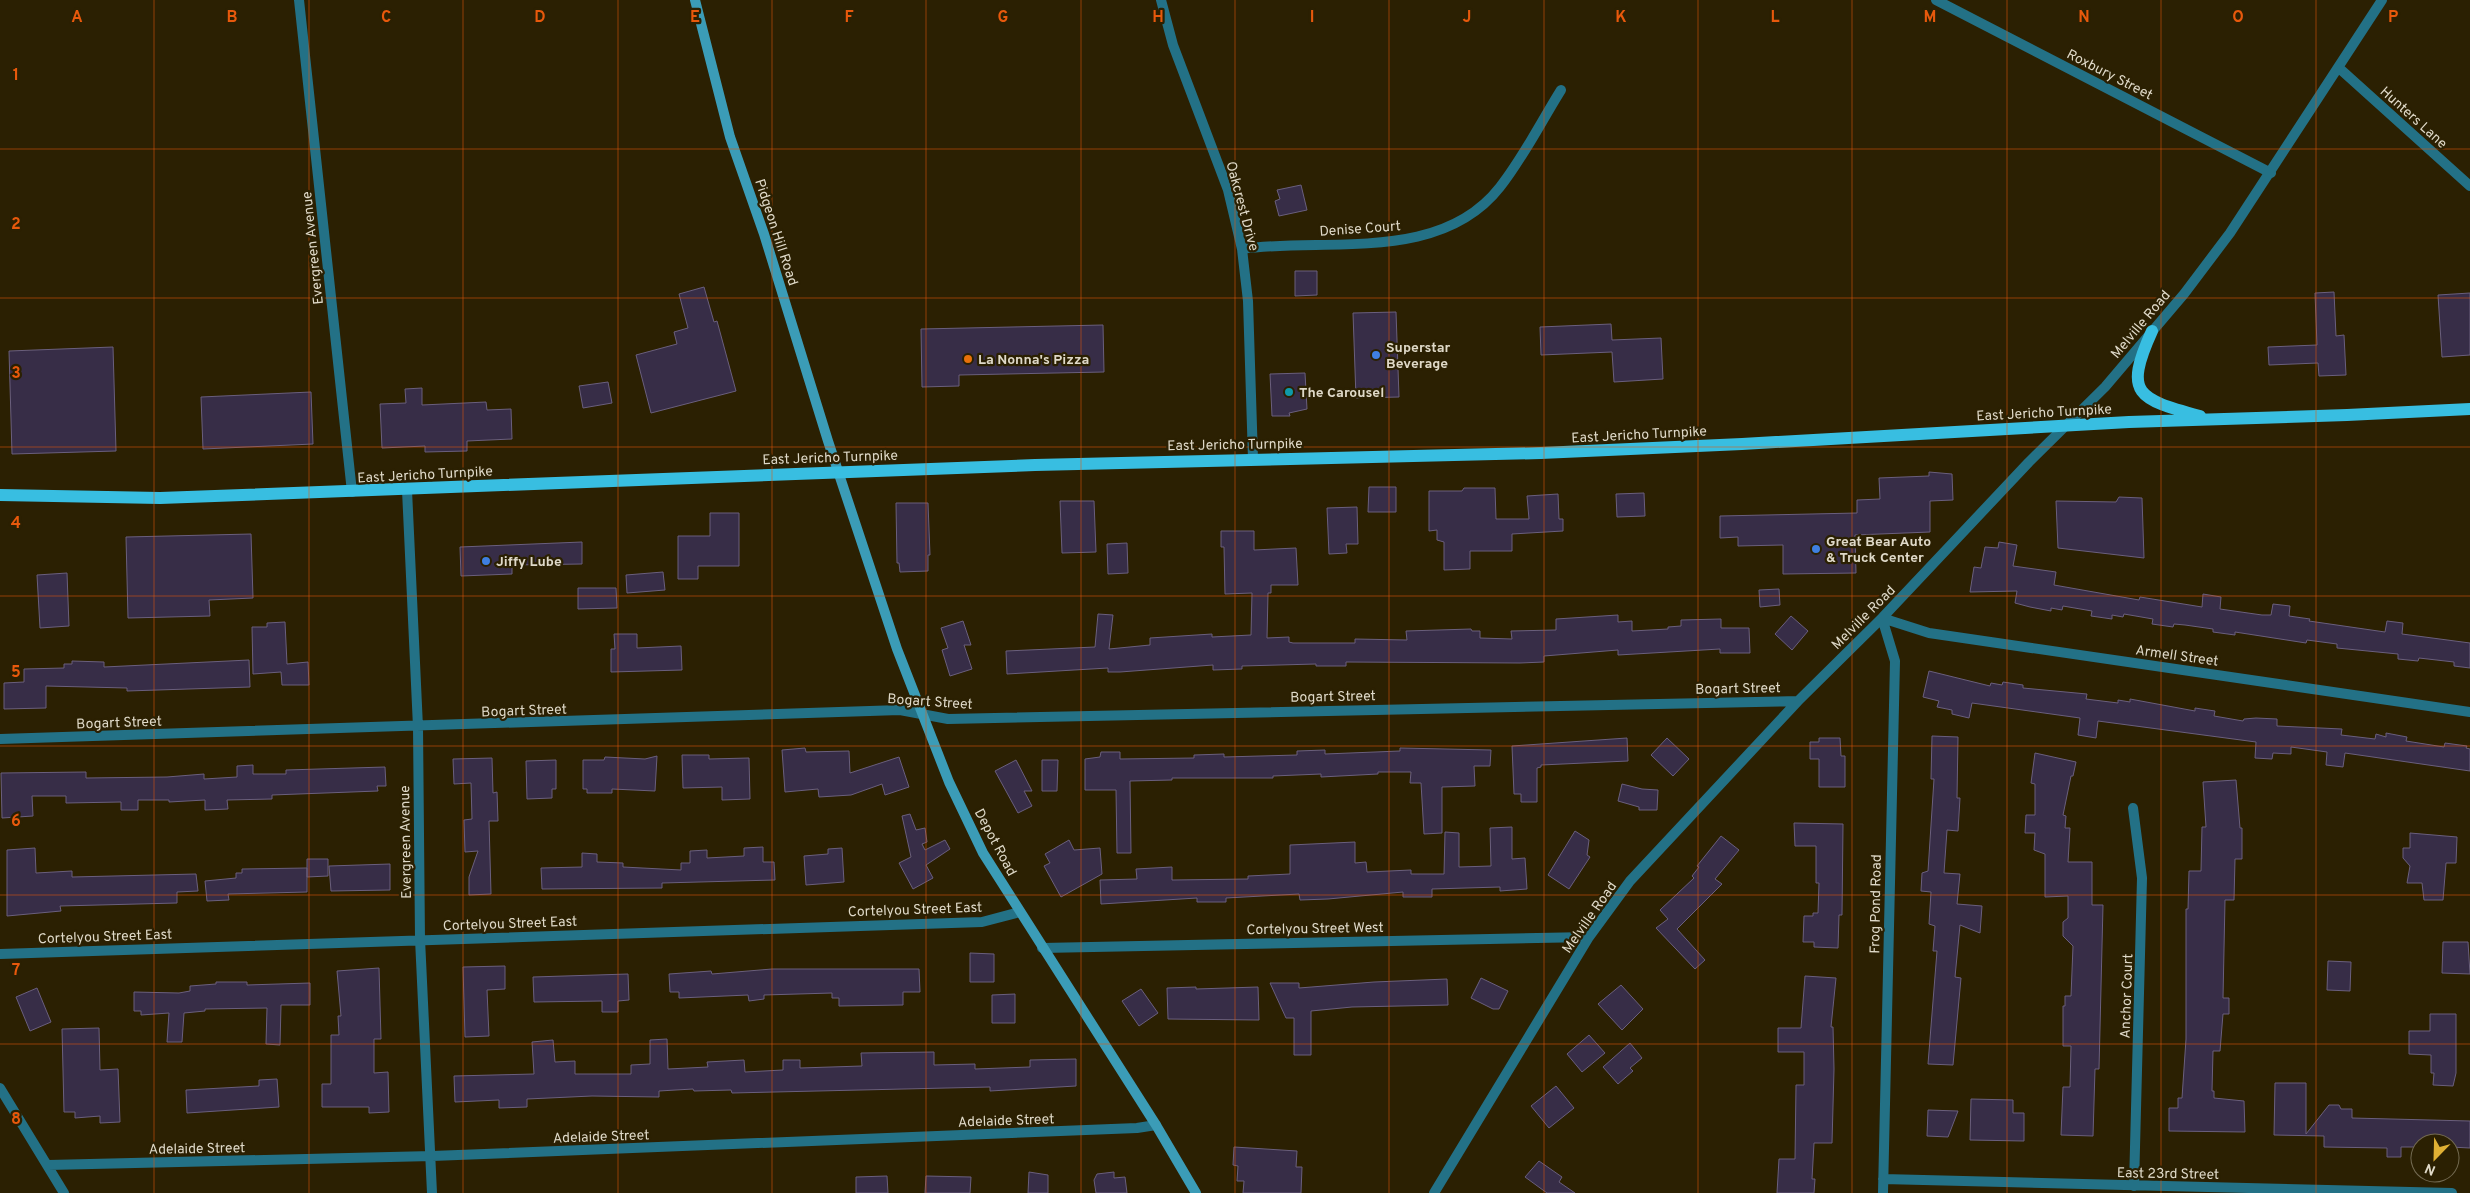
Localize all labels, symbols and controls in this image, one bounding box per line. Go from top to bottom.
text: A [71,8,83,28]
text: B [226,8,238,28]
text: C [381,8,391,28]
text: D [534,8,546,28]
text: E [690,8,700,28]
text: F [844,8,854,28]
text: G [998,8,1008,28]
text: H [1152,8,1164,28]
text: I [1310,8,1314,28]
text: J [1463,8,1471,28]
text: K [1615,8,1627,28]
text: L [1770,8,1780,28]
text: M [1924,8,1936,28]
text: N [2078,8,2090,28]
text: O [2232,8,2244,28]
text: P [2388,8,2398,28]
street label: Roxbury Street [2063,46,2155,104]
text: 1 [13,66,19,86]
street label: Hunters Lane [2376,84,2450,153]
street label: Oakcrest Drive [1221,160,1262,253]
street label: Pidgeon Hill Road [750,177,801,288]
street label: Evergreen Avenue [299,191,328,305]
text: 2 [11,215,21,235]
street label: Denise Court [1319,218,1401,241]
street label: Melville Road [2108,287,2175,363]
place label: Superstar Beverage [1386,340,1451,373]
marker: Superstar Beverage [1370,349,1382,361]
place label: La Nonna's Pizza [978,352,1089,369]
marker: La Nonna's Pizza [962,353,974,365]
text: 3 [11,364,21,384]
place label: The Carousel [1299,385,1384,402]
marker: The Carousel [1283,386,1295,398]
street label: East Jericho Turnpike [1976,401,2112,426]
street label: East Jericho Turnpike [1571,423,1707,448]
street label: East Jericho Turnpike [1167,436,1303,455]
street label: East Jericho Turnpike [762,448,898,469]
street label: East Jericho Turnpike [357,463,493,488]
text: 4 [11,514,21,534]
place label: Great Bear Auto & Truck Center [1826,534,1931,567]
marker: Great Bear Auto & Truck Center [1810,543,1822,555]
place label: Jiffy Lube [496,554,562,571]
marker: Jiffy Lube [480,555,492,567]
street label: Melville Road [1828,582,1900,654]
street label: Armell Street [2134,642,2219,671]
text: 5 [11,663,21,683]
street label: Bogart Street [1695,680,1781,699]
street label: Bogart Street [1290,688,1376,707]
street label: Bogart Street [887,691,973,714]
street label: Bogart Street [481,702,567,721]
street label: Bogart Street [76,714,162,733]
street label: Evergreen Avenue [397,785,416,899]
street label: Depot Road [970,806,1020,879]
text: 6 [11,812,21,832]
street label: Frog Pond Road [1867,854,1886,954]
street label: Melville Road [1559,879,1621,957]
street label: Cortelyou Street East [848,900,983,921]
street label: Cortelyou Street East [443,914,578,935]
street label: Cortelyou Street West [1246,920,1384,939]
street label: Cortelyou Street East [38,927,173,948]
street label: Anchor Court [2118,953,2137,1039]
text: 7 [12,961,20,981]
text: 8 [11,1110,21,1130]
street label: Adelaide Street [957,1111,1055,1132]
street label: Adelaide Street [552,1127,650,1148]
north arrow [2410,1133,2460,1183]
street label: Adelaide Street [149,1140,245,1159]
text: N [2423,1159,2438,1178]
street label: East 23rd Street [2117,1165,2219,1184]

